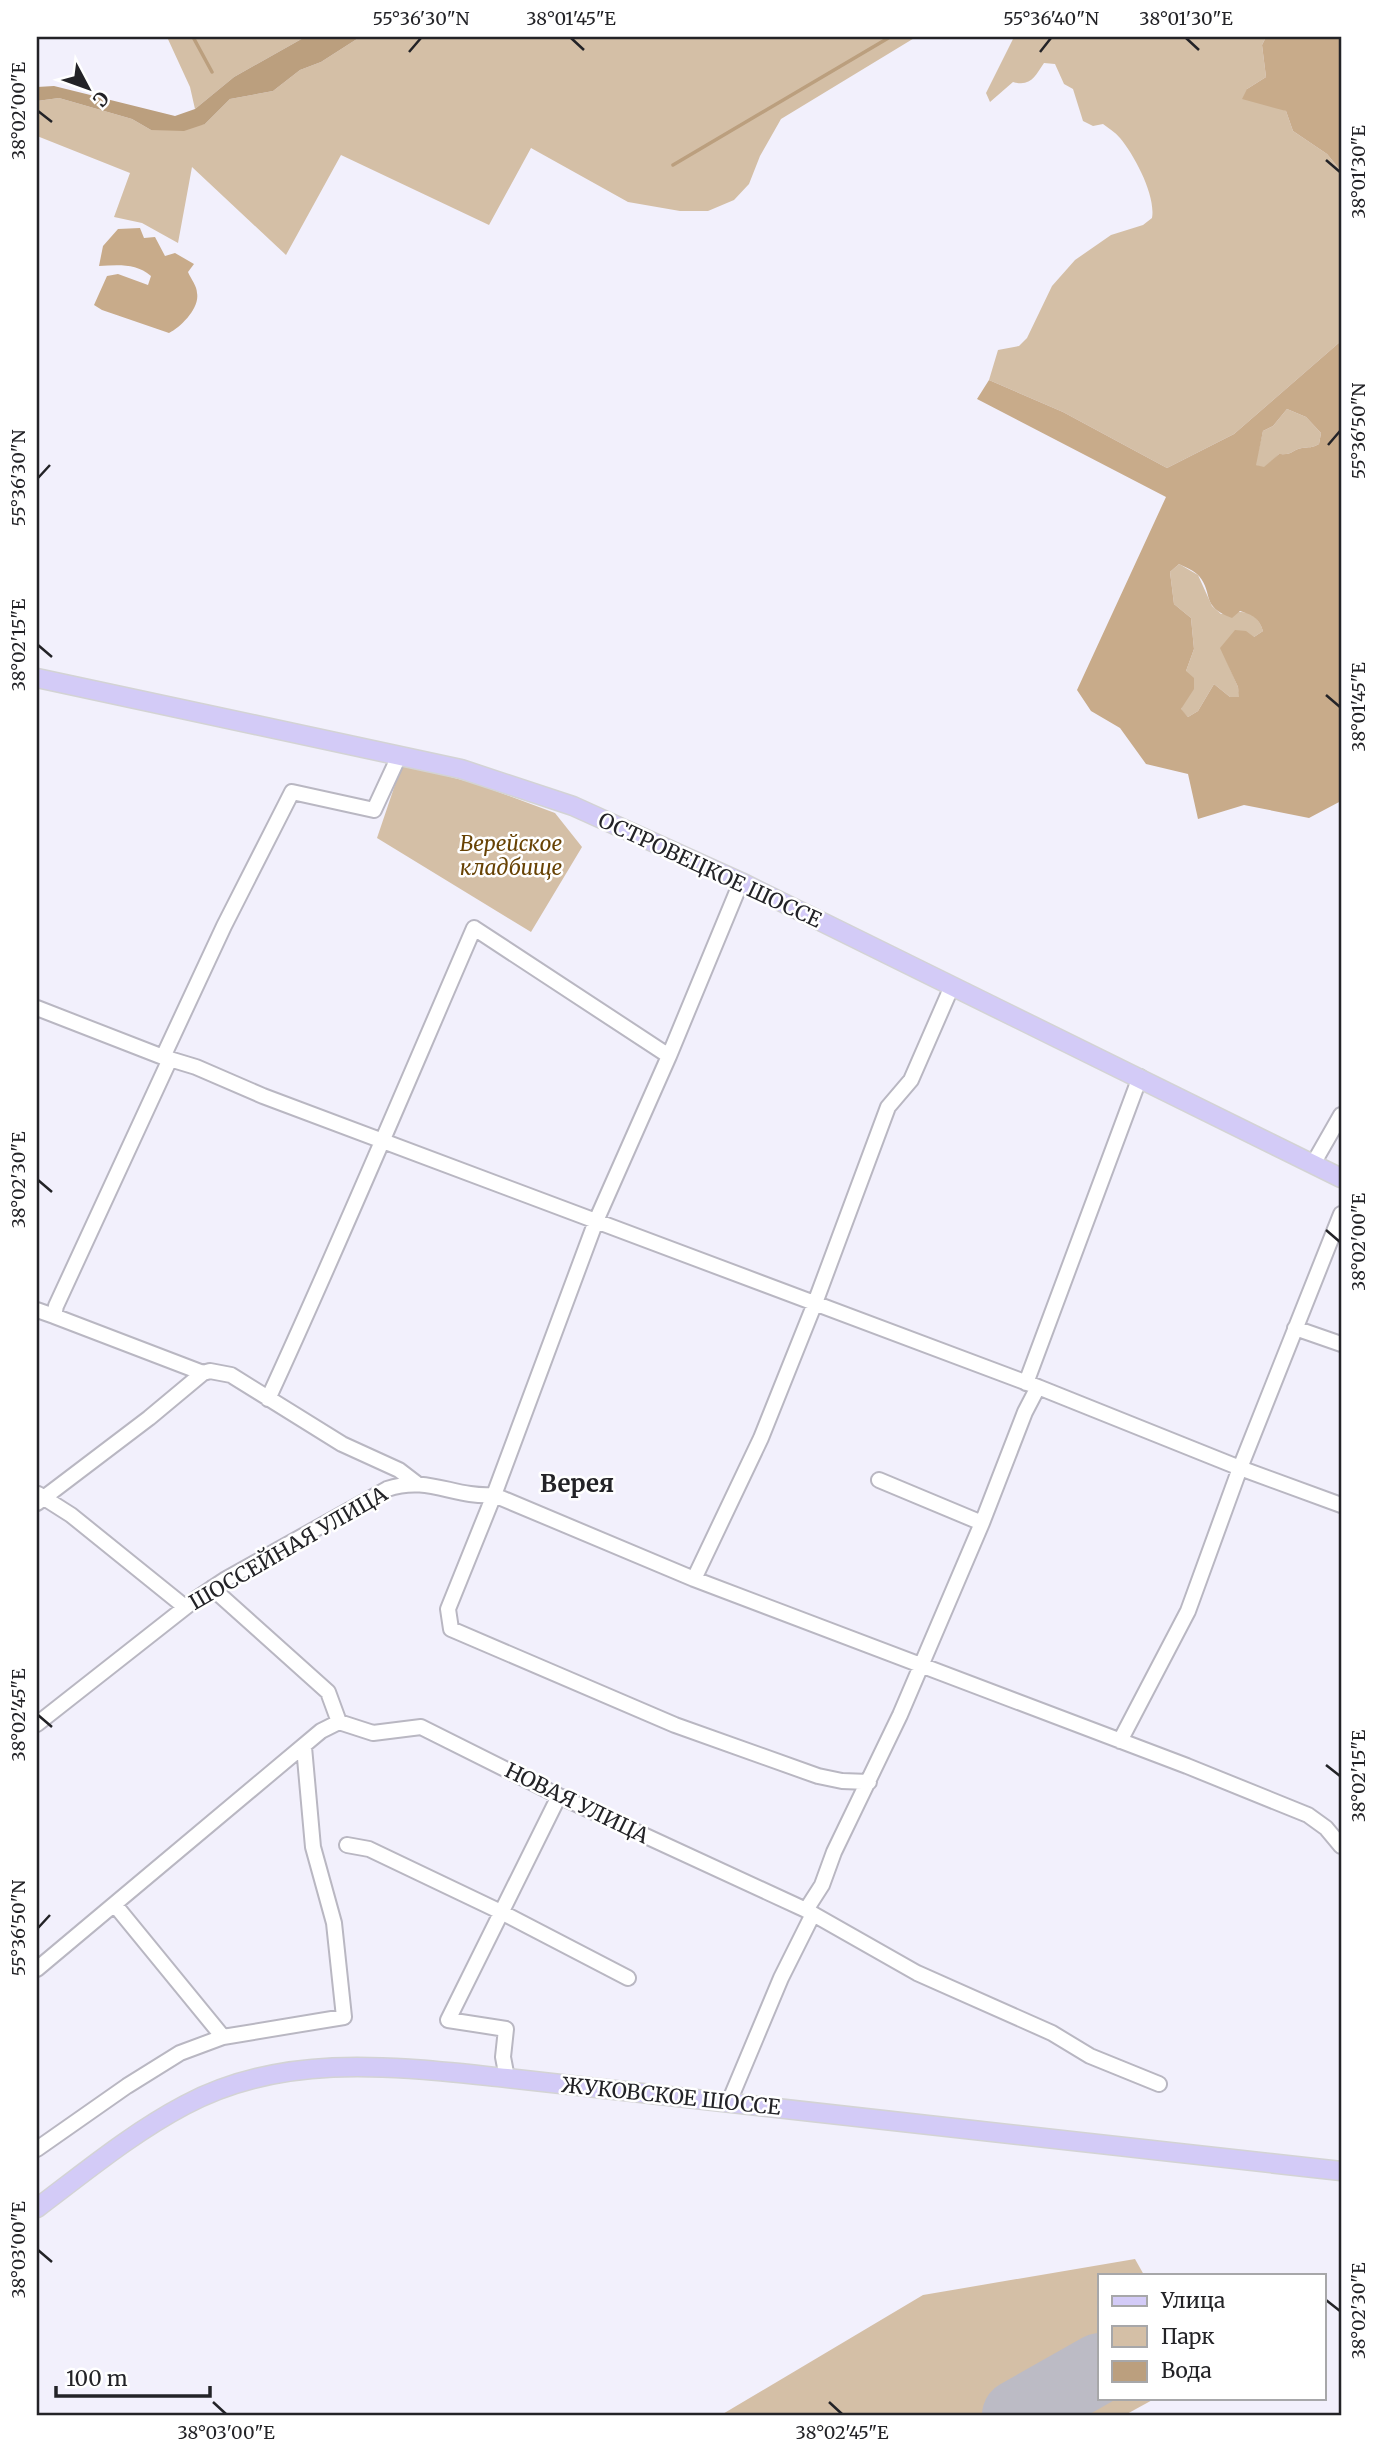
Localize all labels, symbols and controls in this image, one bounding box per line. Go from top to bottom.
text: 55°36'30"N [373,7,469,30]
text: 38°01'45"E [526,7,616,30]
text: 55°36'40"N [1003,7,1099,30]
text: 38°01'30"E [1139,7,1233,30]
north arrow [52,52,122,122]
text: 38°02'00"E [7,62,30,160]
text: С [88,87,114,112]
text: 38°01'30"E [1347,125,1370,219]
text: 55°36'50"N [1347,383,1370,479]
text: 55°36'30"N [7,430,30,526]
text: 38°02'15"E [7,598,30,691]
text: 38°01'45"E [1347,662,1370,752]
street label: ОСТРОВЕЦКОЕ ШОССЕ [594,806,827,934]
park label: Верейское кладбище [460,830,562,881]
text: 38°02'30"E [7,1131,30,1228]
text: 38°02'00"E [1347,1193,1370,1291]
district label: Верея [540,1468,614,1499]
street label: ШОССЕЙНАЯ УЛИЦА [184,1480,392,1616]
text: 38°02'45"E [7,1668,30,1761]
text: 38°02'15"E [1347,1729,1370,1822]
street label: НОВАЯ УЛИЦА [501,1757,654,1850]
text: 55°36'50"N [7,1880,30,1976]
street label: ЖУКОВСКОЕ ШОССЕ [560,2071,783,2121]
text: 38°03'00"E [7,2201,30,2299]
text: 38°02'30"E [1347,2262,1370,2359]
legend [1098,2274,1326,2400]
text: Улица [1160,2287,1225,2314]
text: Парк [1161,2323,1215,2350]
scale bar [56,2354,210,2398]
text: Вода [1161,2357,1212,2384]
text: 100 m [66,2365,128,2392]
text: 38°03'00"E [177,2421,275,2444]
text: 38°02'45"E [796,2421,889,2444]

